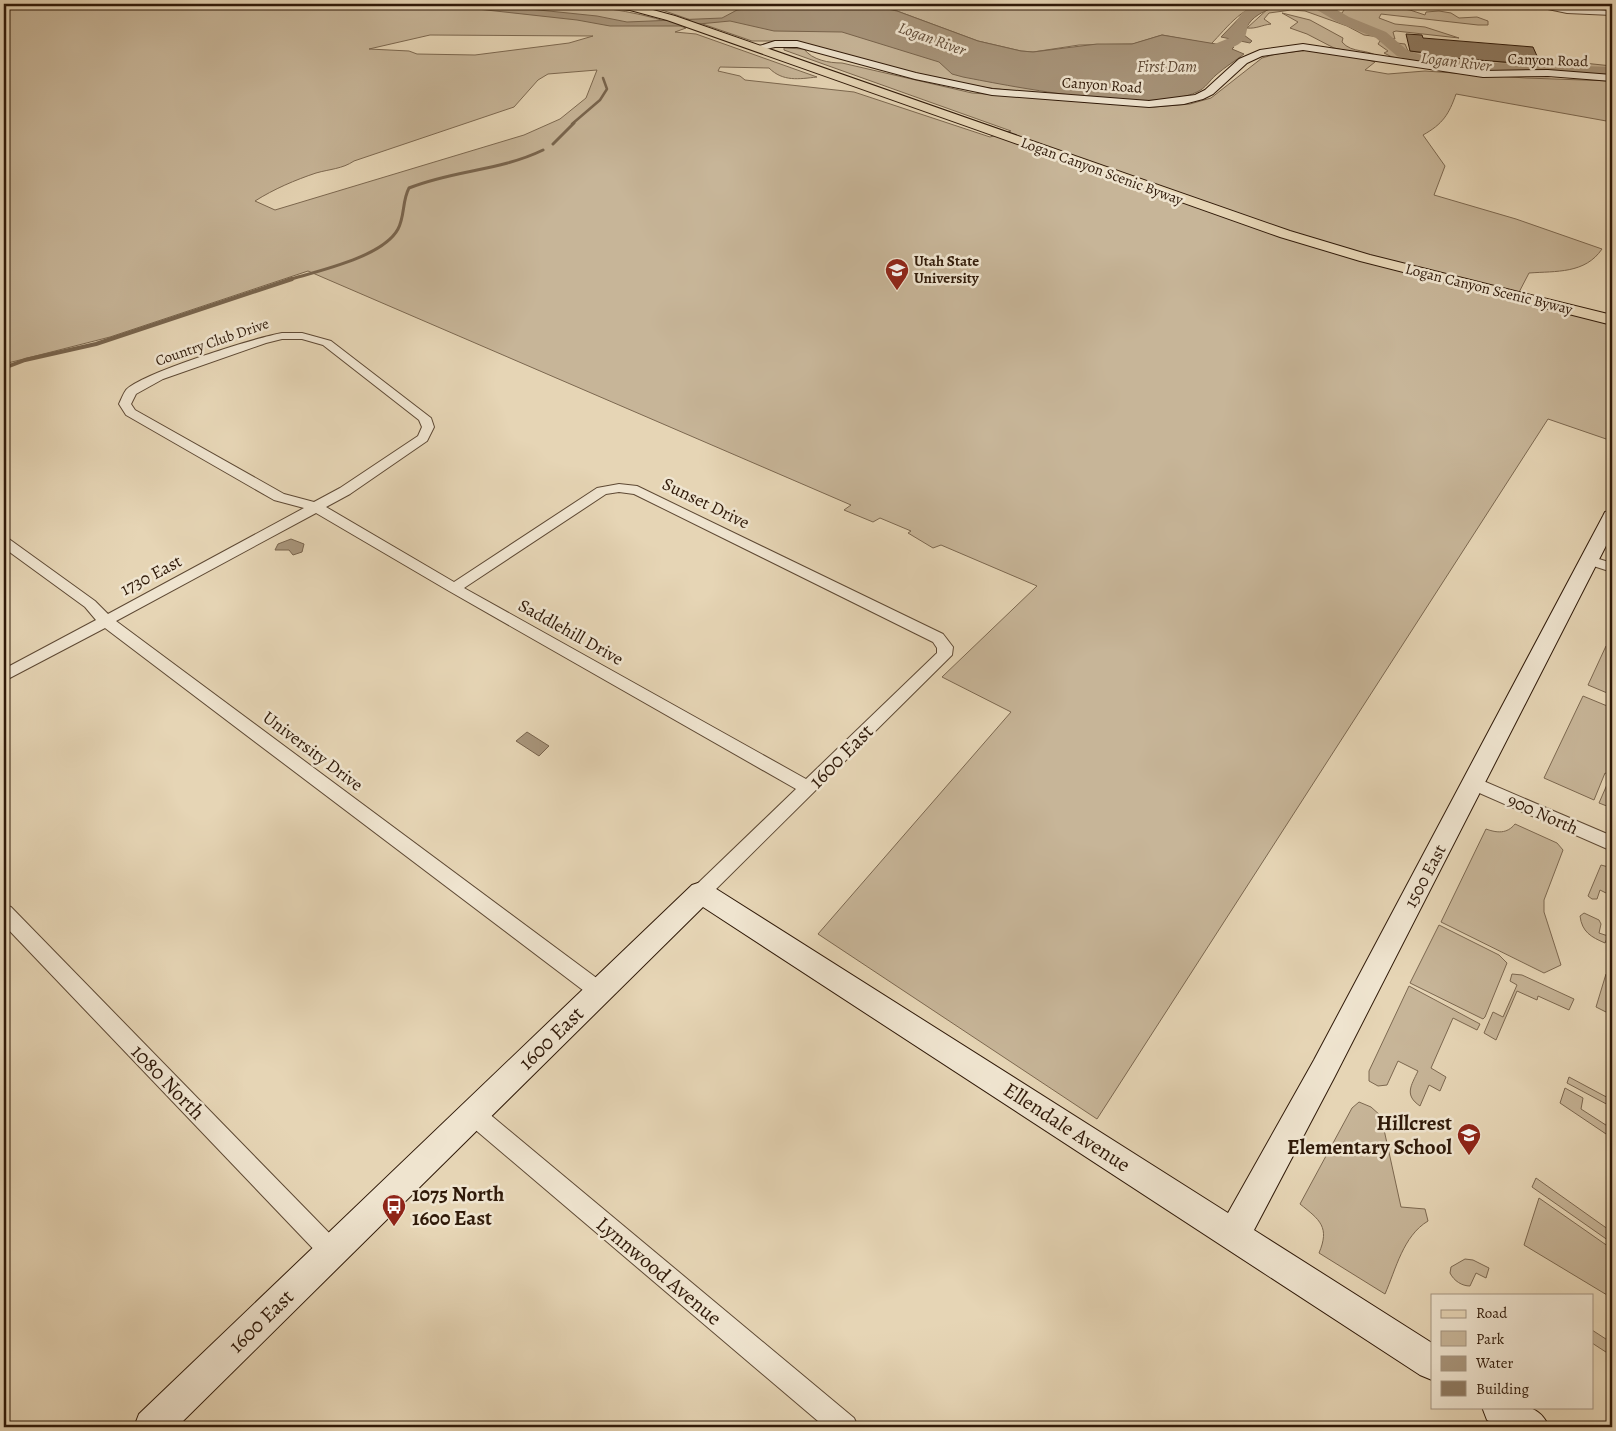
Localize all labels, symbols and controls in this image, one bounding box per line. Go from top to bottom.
water label: Logan River [895,17,969,62]
water label: Logan River [1420,47,1493,77]
street label: Canyon Road [1507,49,1590,71]
water label: First Dam [1137,56,1197,78]
street label: Canyon Road [1061,72,1144,98]
street label: Logan Canyon Scenic Byway [1018,132,1186,210]
place label: Utah State University [914,251,980,288]
school or university icon: Utah State University [884,257,910,291]
street label: Logan Canyon Scenic Byway [1403,259,1575,320]
street label: Country Club Drive [153,313,272,371]
street label: Sunset Drive [658,472,754,534]
street label: 1730 East [116,549,186,601]
street label: Saddlehill Drive [514,593,628,671]
street label: University Drive [258,705,368,797]
street label: 1600 East [803,718,879,794]
street label: 900 North [1504,788,1582,840]
street label: 1500 East [1398,840,1452,912]
street label: 1600 East [512,1000,590,1076]
street label: 1080 North [125,1038,211,1126]
street label: Ellendale Avenue [998,1076,1136,1178]
place label: Hillcrest Elementary School [1287,1109,1452,1161]
school or university icon: Hillcrest Elementary School [1456,1122,1482,1156]
place label: 1075 North 1600 East [412,1180,504,1232]
bus stop icon: 1075 North 1600 East [381,1193,407,1227]
street label: Lynnwood Avenue [590,1210,728,1332]
street label: 1600 East [222,1283,300,1359]
legend [1431,1294,1594,1408]
text: Road [1476,1303,1508,1323]
text: Park [1476,1329,1505,1349]
text: Water [1475,1353,1513,1373]
text: Building [1476,1379,1529,1399]

